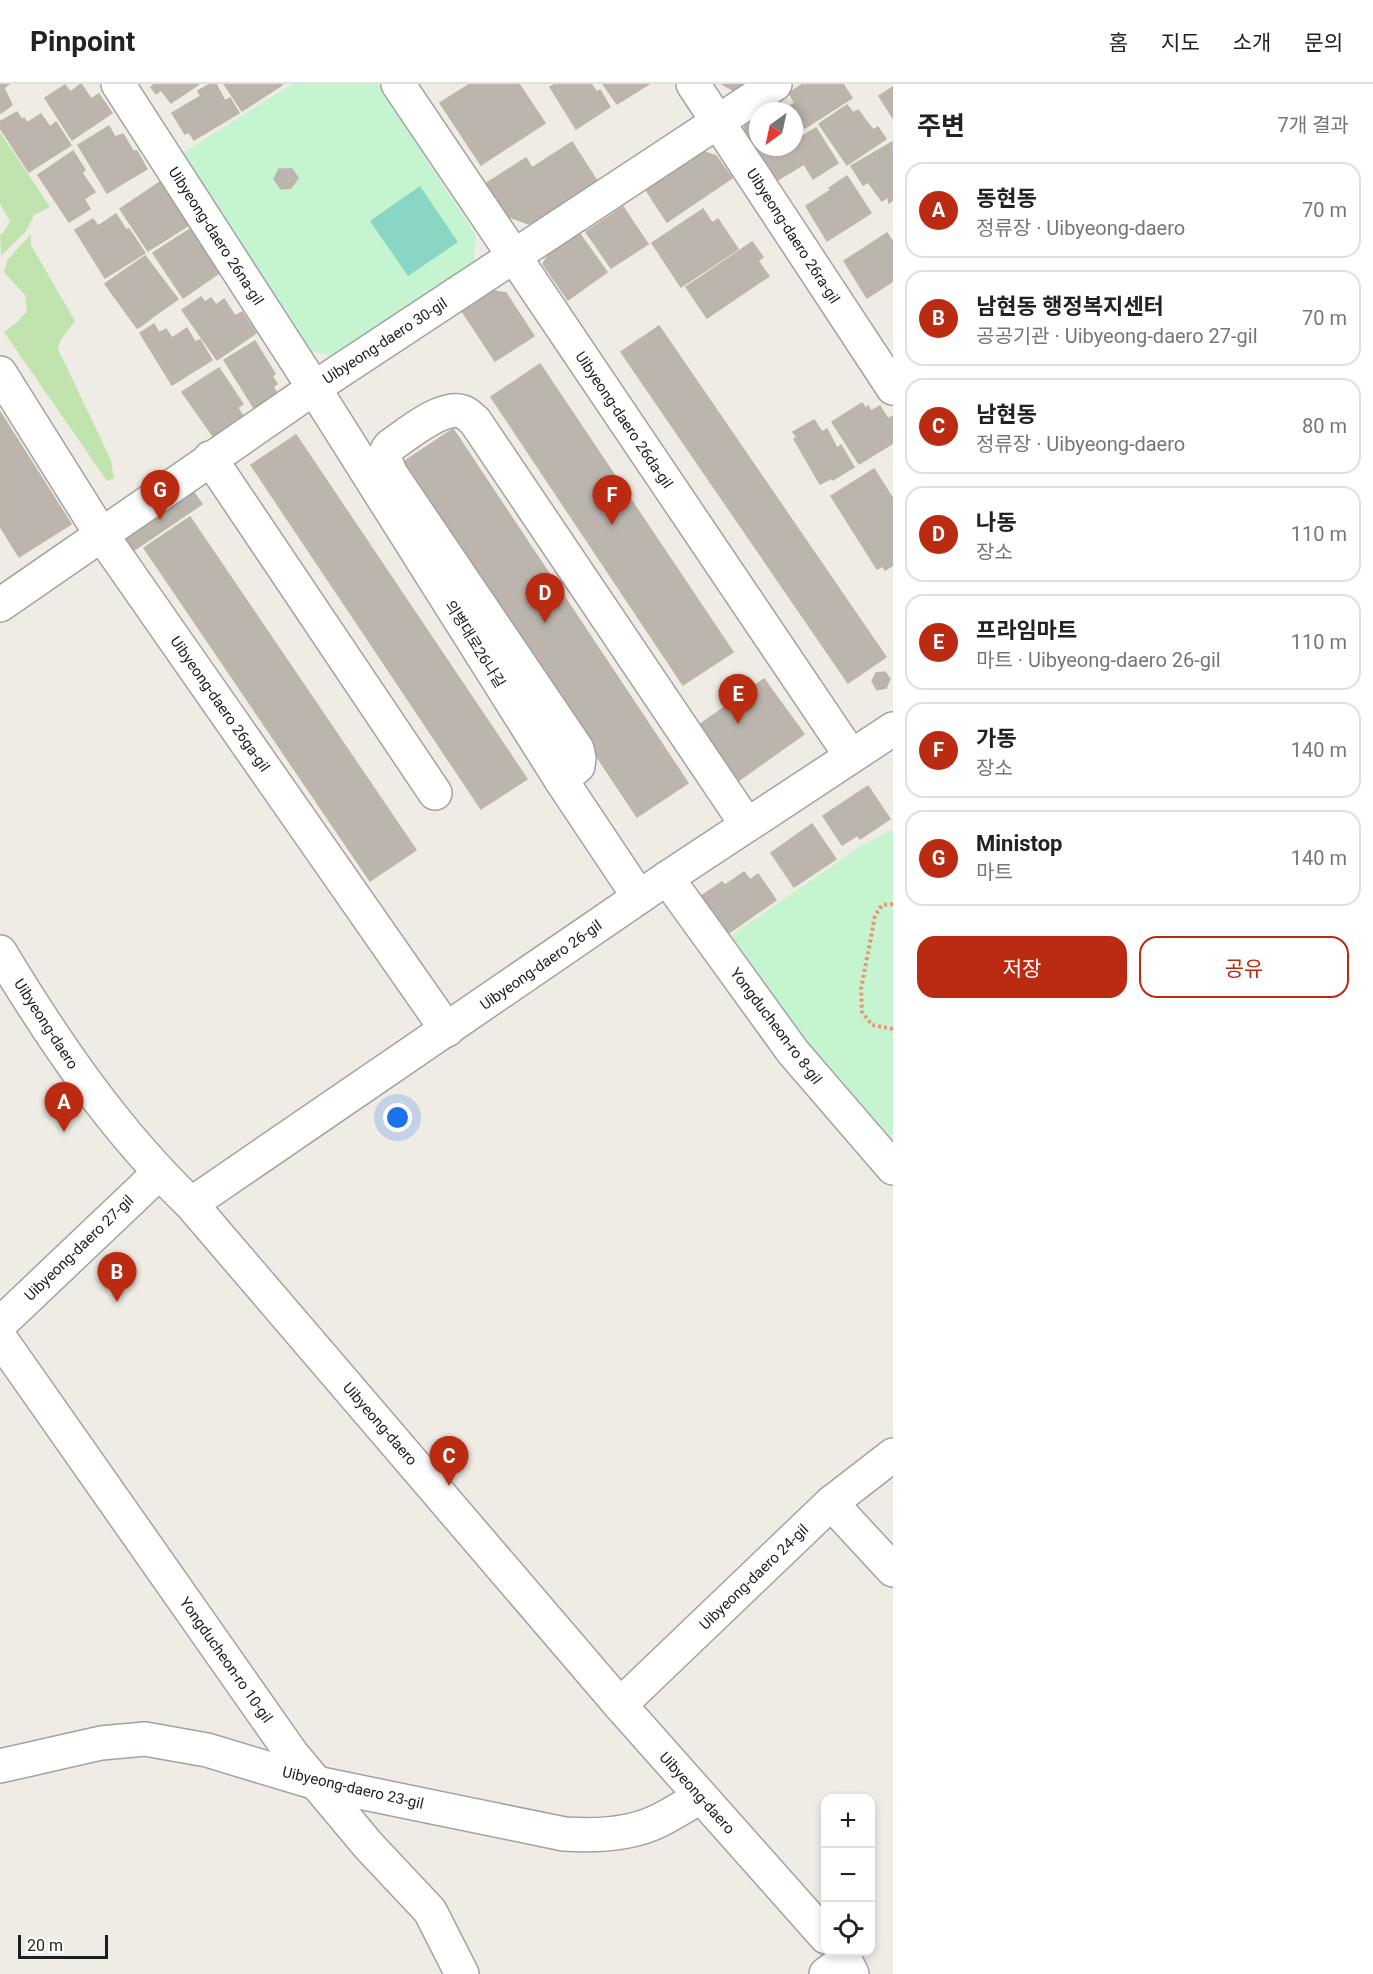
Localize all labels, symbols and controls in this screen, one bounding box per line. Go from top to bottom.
text: Pinpoint [30,25,135,58]
text: 홈 [1109,31,1128,55]
text: 지도 [1161,31,1200,55]
text: 소개 [1233,31,1271,55]
text: 문의 [1304,31,1343,55]
north arrow [749,102,803,156]
text: 주변 [917,111,965,141]
text: 7개 결과 [1278,113,1349,137]
street label: Uibyeong-daero 26na-gil [165,164,267,308]
street label: Uibyeong-daero 26ra-gil [743,165,843,307]
text: 동현동 [976,186,1037,211]
text: A [932,198,945,222]
text: 70 m [1302,198,1347,222]
text: 정류장 · Uibyeong-daero [976,216,1185,240]
street label: Uibyeong-daero 30-gil [319,294,451,388]
text: 남현동 행정복지센터 [976,294,1164,319]
text: B [932,306,945,330]
text: 70 m [1302,306,1347,330]
text: 공공기관 · Uibyeong-daero 27-gil [976,324,1258,348]
street label: Uibyeong-daero 26da-gil [571,348,677,492]
text: 남현동 [976,402,1037,427]
text: C [932,414,945,438]
text: 80 m [1302,414,1347,438]
text: 정류장 · Uibyeong-daero [976,432,1185,456]
pin: G [140,470,180,520]
pin: F [592,476,632,525]
text: 나동 [976,510,1016,535]
text: D [932,522,945,546]
text: 110 m [1291,522,1347,546]
text: 장소 [976,540,1013,564]
pin: D [526,574,564,623]
street label: 의병대로26나길 [441,597,509,691]
text: 프라임마트 [976,618,1077,643]
text: E [933,630,944,654]
text: 110 m [1291,630,1347,654]
street label: Uibyeong-daero 26ga-gil [166,633,274,775]
text: 마트 · Uibyeong-daero 26-gil [976,648,1221,672]
pin: E [718,674,758,724]
text: 가동 [976,726,1016,751]
text: F [933,738,944,762]
text: 140 m [1291,738,1347,762]
text: 장소 [976,756,1013,780]
text: Ministop [976,831,1063,856]
text: G [932,846,945,870]
text: 140 m [1291,846,1347,870]
text: 마트 [976,860,1013,884]
street label: Uibyeong-daero 26-gil [477,916,605,1014]
button: 저장 [917,936,1127,998]
button: 공유 [1139,936,1349,998]
street label: Yongducheon-ro 8-gil [726,964,826,1088]
street label: Uibyeong-daero [10,975,82,1073]
pin: A [44,1082,84,1132]
your location [383,1103,412,1132]
street label: Uibyeong-daero 27-gil [21,1191,137,1305]
pin: B [98,1252,136,1302]
street label: Uibyeong-daero [339,1379,421,1469]
pin: C [430,1436,468,1486]
street label: Uibyeong-daero 24-gil [696,1520,812,1634]
street label: Yongducheon-ro 10-gil [176,1594,276,1726]
street label: Uibyeong-daero [655,1748,739,1838]
street label: Uibyeong-daero 23-gil [281,1763,425,1813]
map controls [821,1794,875,1956]
button: + [821,1794,875,1848]
button: − [821,1848,875,1902]
button: locate [821,1902,875,1956]
scale bar [18,1932,108,1960]
text: 20 m [27,1936,63,1955]

